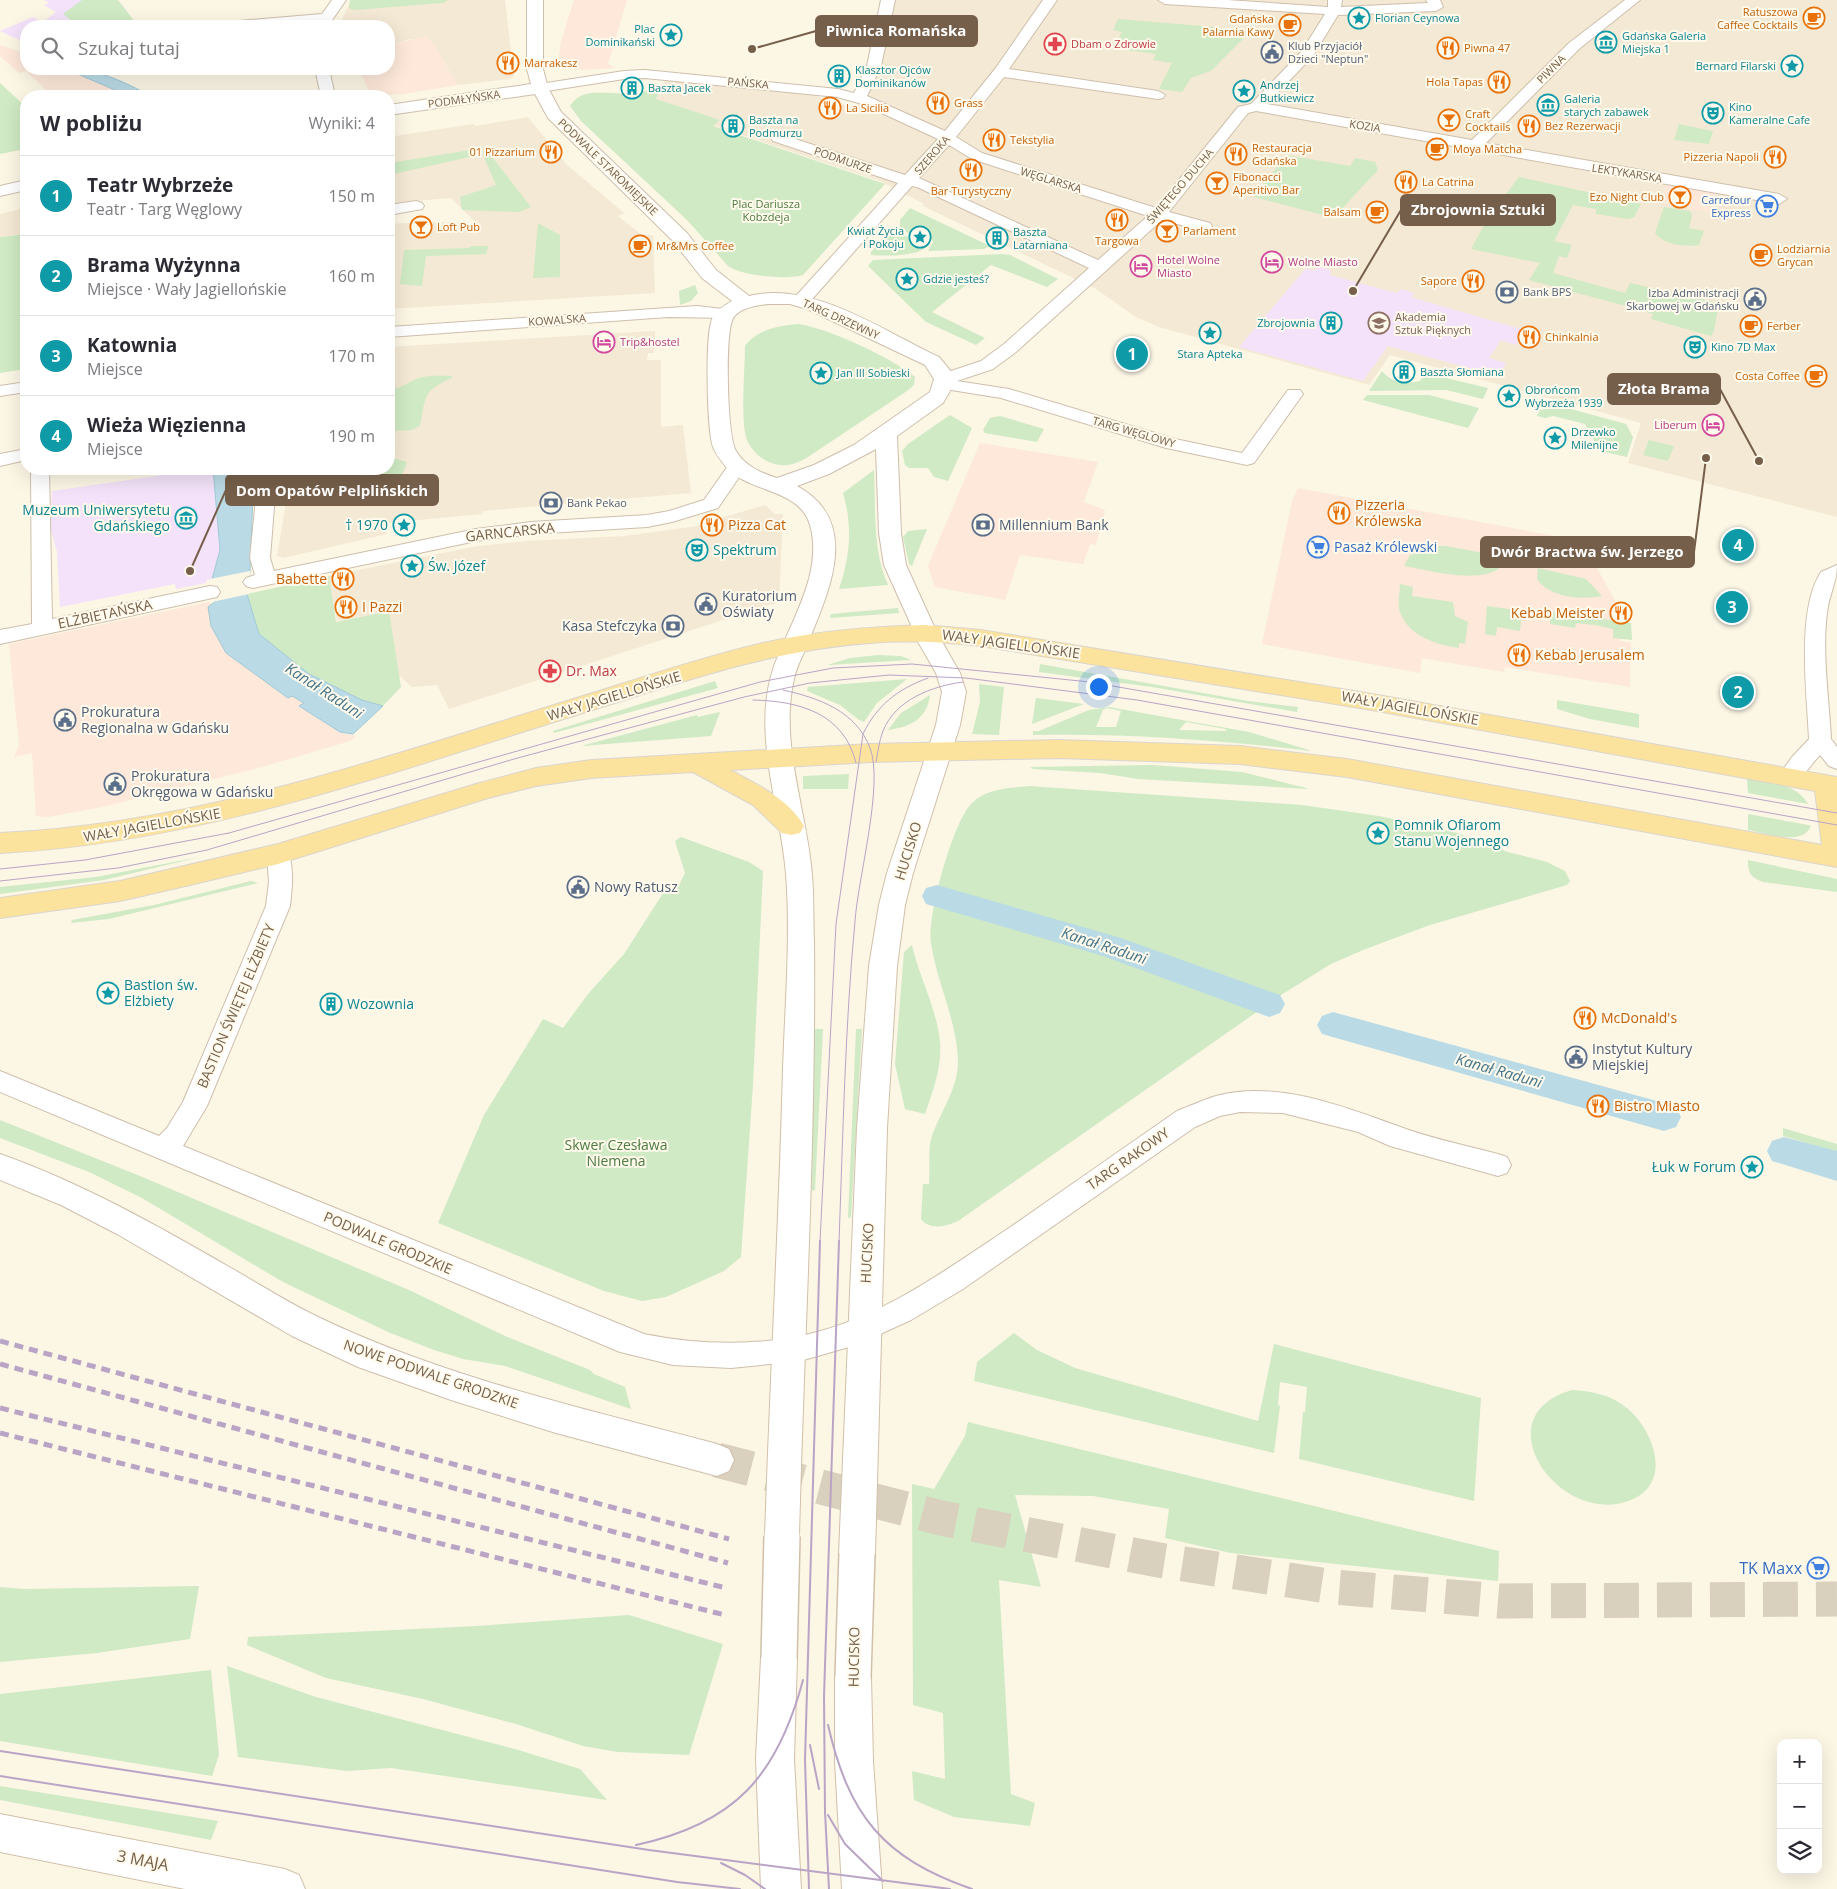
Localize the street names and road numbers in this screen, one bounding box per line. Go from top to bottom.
street label: PIWNA [1533,51,1568,86]
street label: PAŃSKA [727,73,769,92]
street label: PODMŁYŃSKA [427,86,501,111]
street label: PODWALE STAROMIEJSKIE [555,115,662,218]
street label: KOZIA [1348,116,1382,135]
street label: SZEROKA [910,132,953,178]
street label: PODMURZE [812,143,874,176]
street label: ŚWIĘTEGO DUCHA [1143,145,1216,226]
street label: LEKTYKARSKA [1591,160,1663,185]
street label: WĘGLARSKA [1019,163,1084,196]
street label: TARG DRZEWNY [800,295,883,343]
street label: KOWALSKA [528,310,586,329]
street label: TARG WĘGLOWY [1091,413,1178,451]
street label: GARNCARSKA [464,517,556,546]
street label: ELŻBIETAŃSKA [56,594,154,633]
street label: WAŁY JAGIELLOŃSKIE [941,624,1081,663]
street label: WAŁY JAGIELLOŃSKIE [545,666,683,725]
street label: WAŁY JAGIELLOŃSKIE [1340,686,1480,729]
street label: WAŁY JAGIELLOŃSKIE [82,803,222,846]
street label: HUCISKO [890,819,925,883]
street label: BASTION ŚWIĘTEJ ELŻBIETY [192,921,279,1091]
street label: TARG RAKOWY [1083,1123,1173,1194]
street label: PODWALE GRODZKIE [321,1207,455,1278]
street label: HUCISKO [855,1222,878,1284]
street label: NOWE PODWALE GRODZKIE [341,1335,521,1412]
street label: HUCISKO [843,1627,864,1687]
street label: 3 MAJA [115,1844,172,1876]

